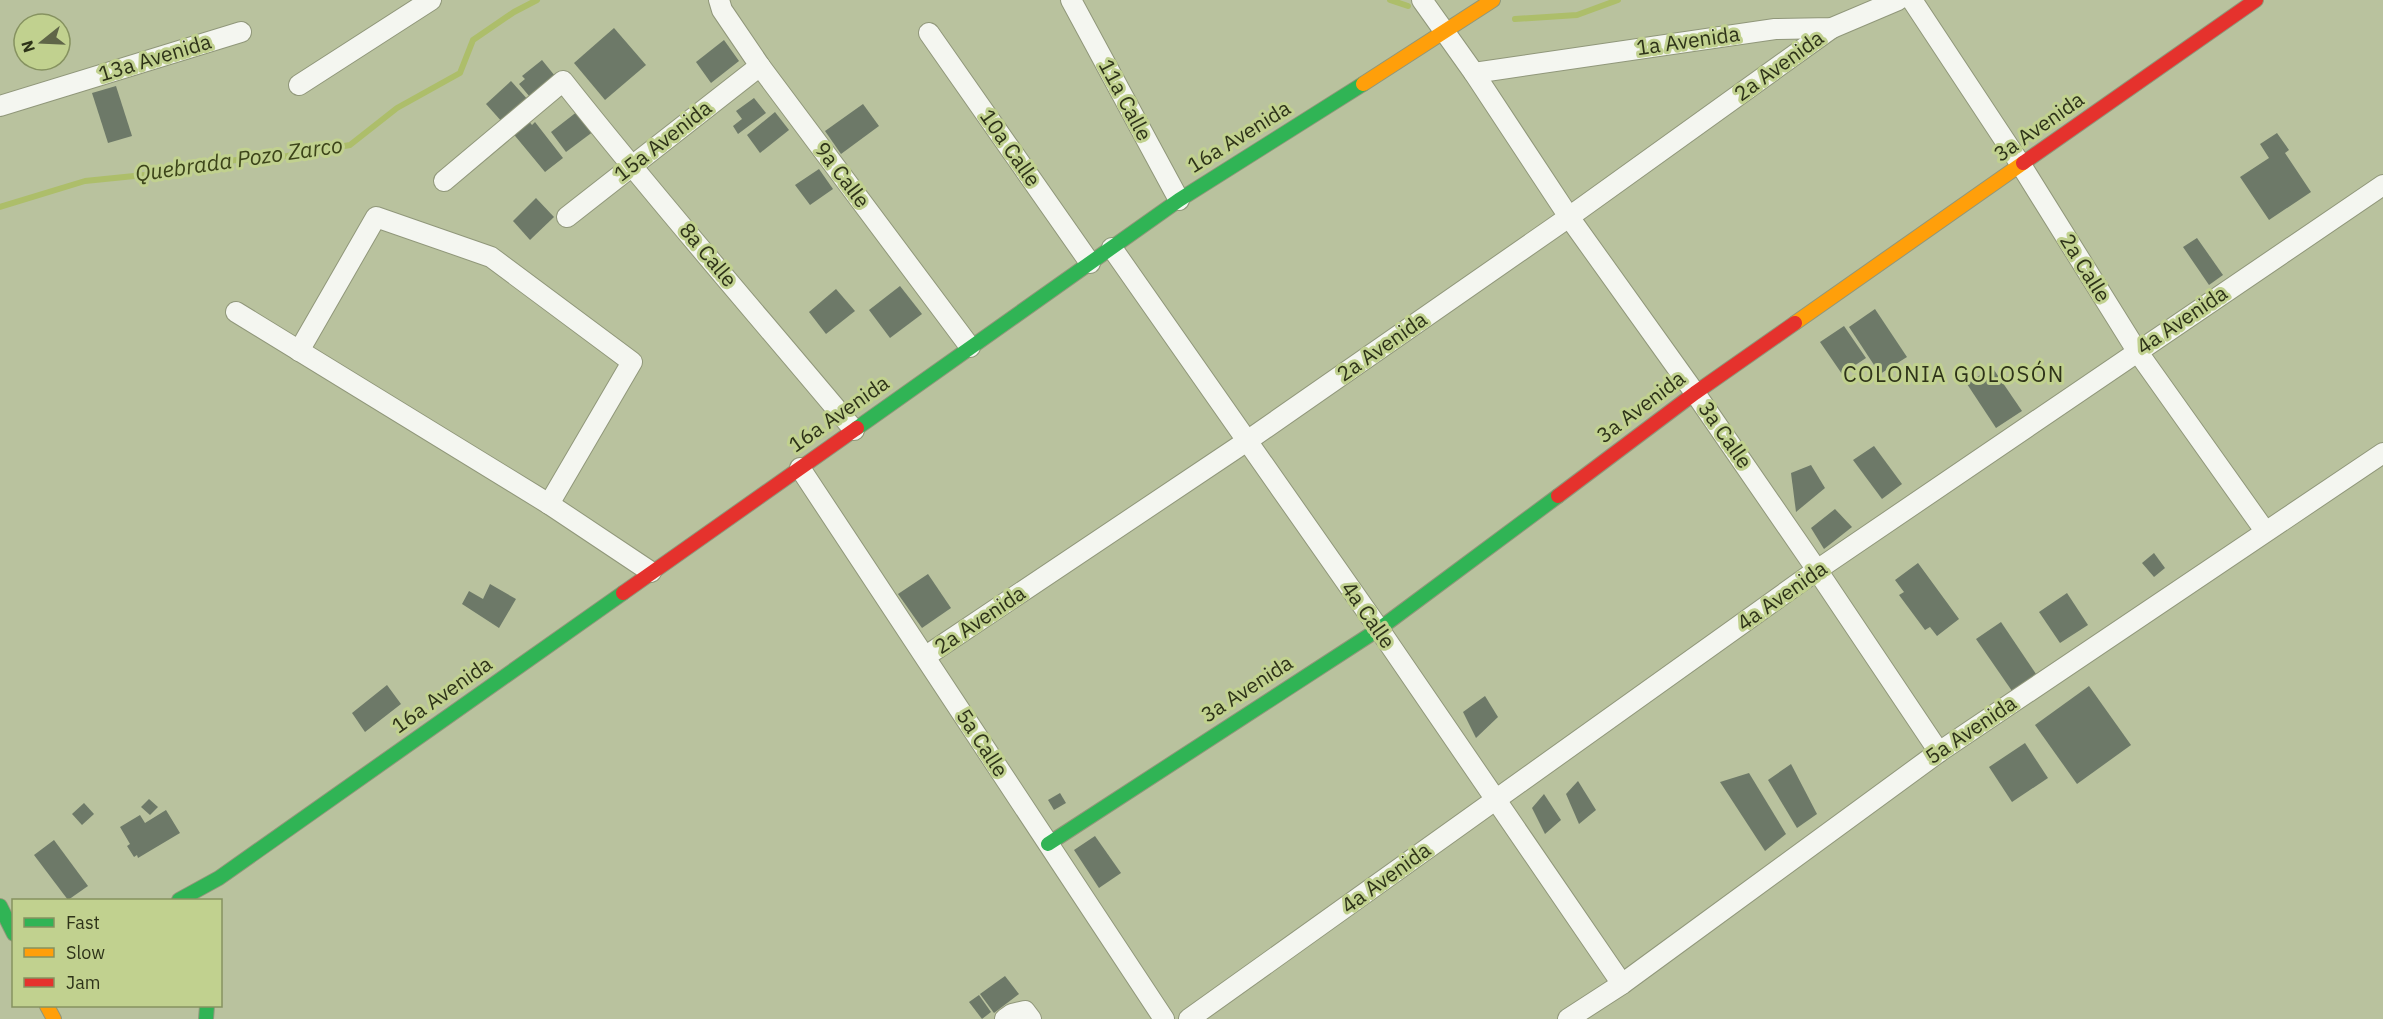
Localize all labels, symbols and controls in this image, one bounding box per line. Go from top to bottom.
north arrow [12,12,72,72]
street label: 1a Avenida [1634,19,1741,61]
street label: 2a Avenida [1728,23,1829,107]
street label: 13a Avenida [95,27,215,87]
text: N [16,38,39,55]
street label: 11a Calle [1093,54,1159,145]
street label: 3a Avenida [1988,85,2089,167]
street label: 15a Avenida [608,93,717,187]
street label: 16a Avenida [1182,93,1295,179]
street label: 10a Calle [974,103,1048,192]
water label: Quebrada Pozo Zarco [133,130,345,187]
street label: 9a Calle [809,136,877,213]
street label: 8a Calle [674,216,744,292]
street label: 2a Calle [2054,228,2118,307]
street label: 4a Avenida [2130,278,2232,360]
street label: 2a Avenida [1331,305,1432,387]
district label: COLONIA GOLOSÓN [1843,359,2065,388]
street label: 3a Avenida [1590,364,1690,449]
street label: 16a Avenida [783,368,894,458]
street label: 3a Calle [1693,395,1759,474]
street label: 4a Avenida [1731,554,1832,636]
street label: 4a Calle [1336,575,1402,654]
street label: 2a Avenida [928,578,1030,660]
street label: 3a Avenida [1195,648,1298,728]
street label: 16a Avenida [386,649,497,739]
street label: 5a Avenida [1919,688,2021,770]
street label: 5a Calle [950,703,1015,782]
street label: 4a Avenida [1335,835,1436,919]
legend [12,899,222,1007]
text: Fast [66,911,100,934]
text: Slow [66,941,105,964]
text: Jam [66,971,101,994]

